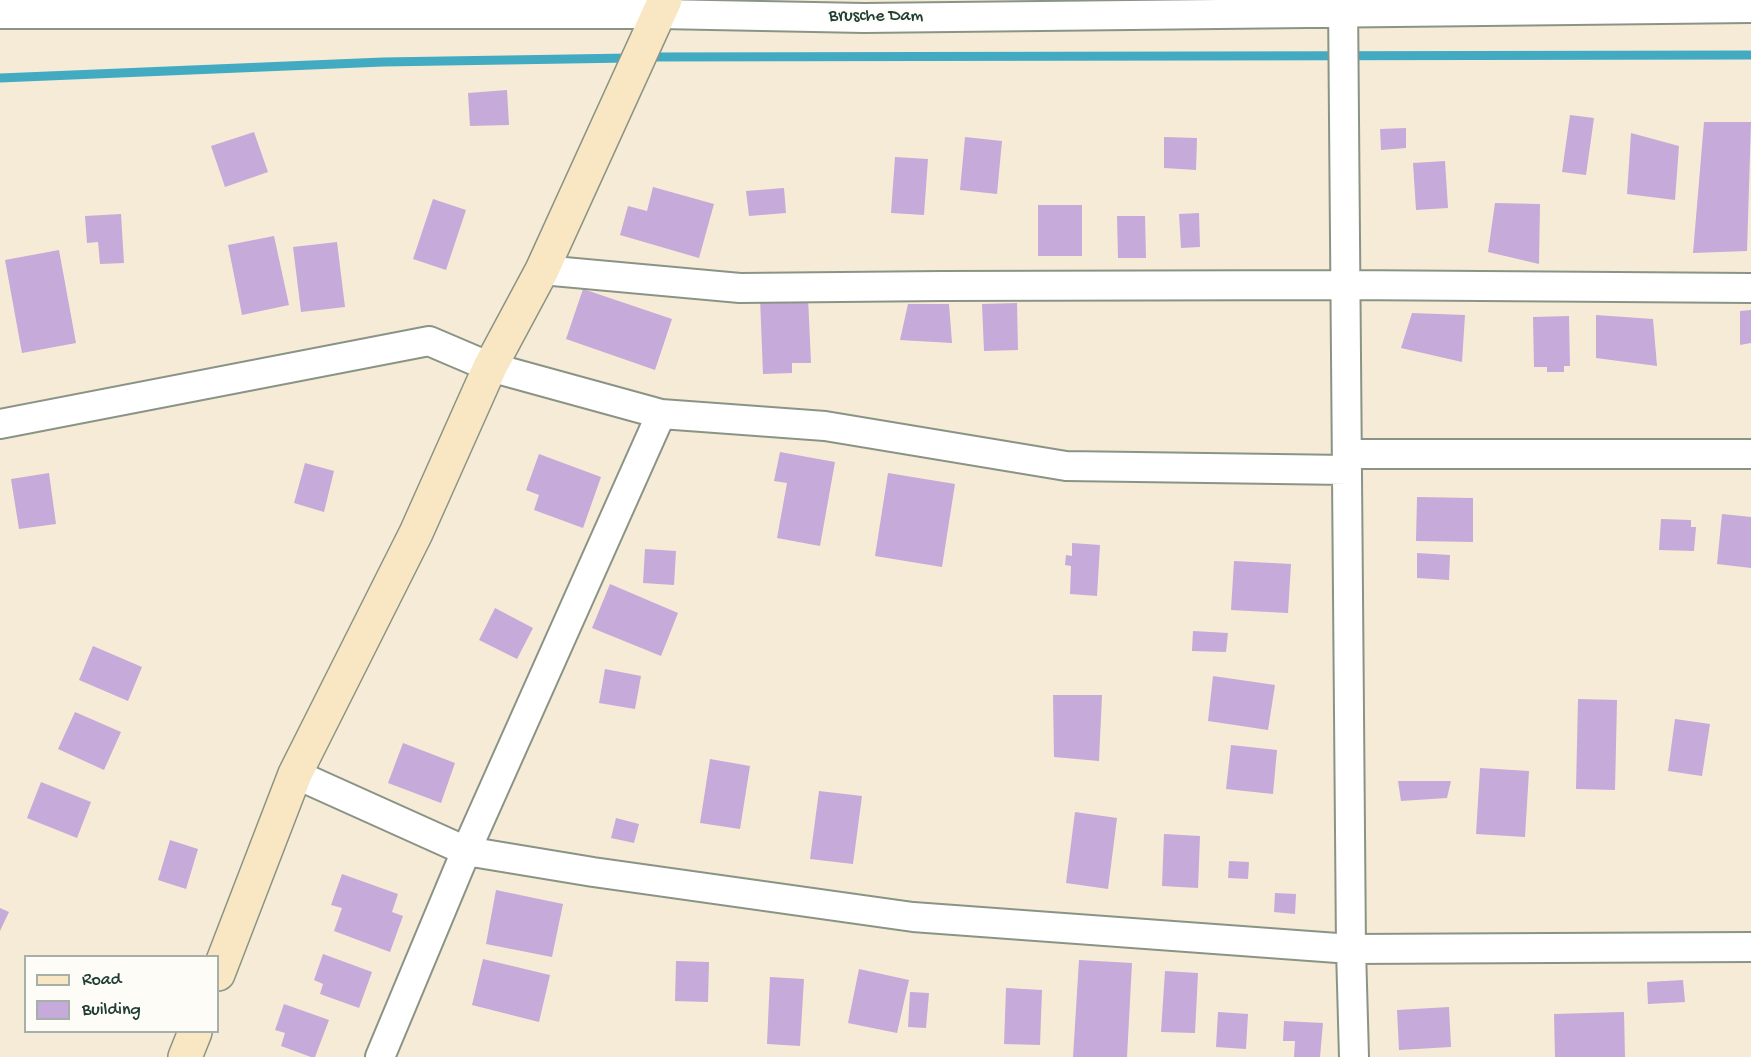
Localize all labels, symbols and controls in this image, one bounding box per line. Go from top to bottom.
street label: Brusche Dam [829,6,923,28]
legend [24,955,219,1033]
text: Road [82,970,121,991]
text: Building [82,1000,141,1021]

